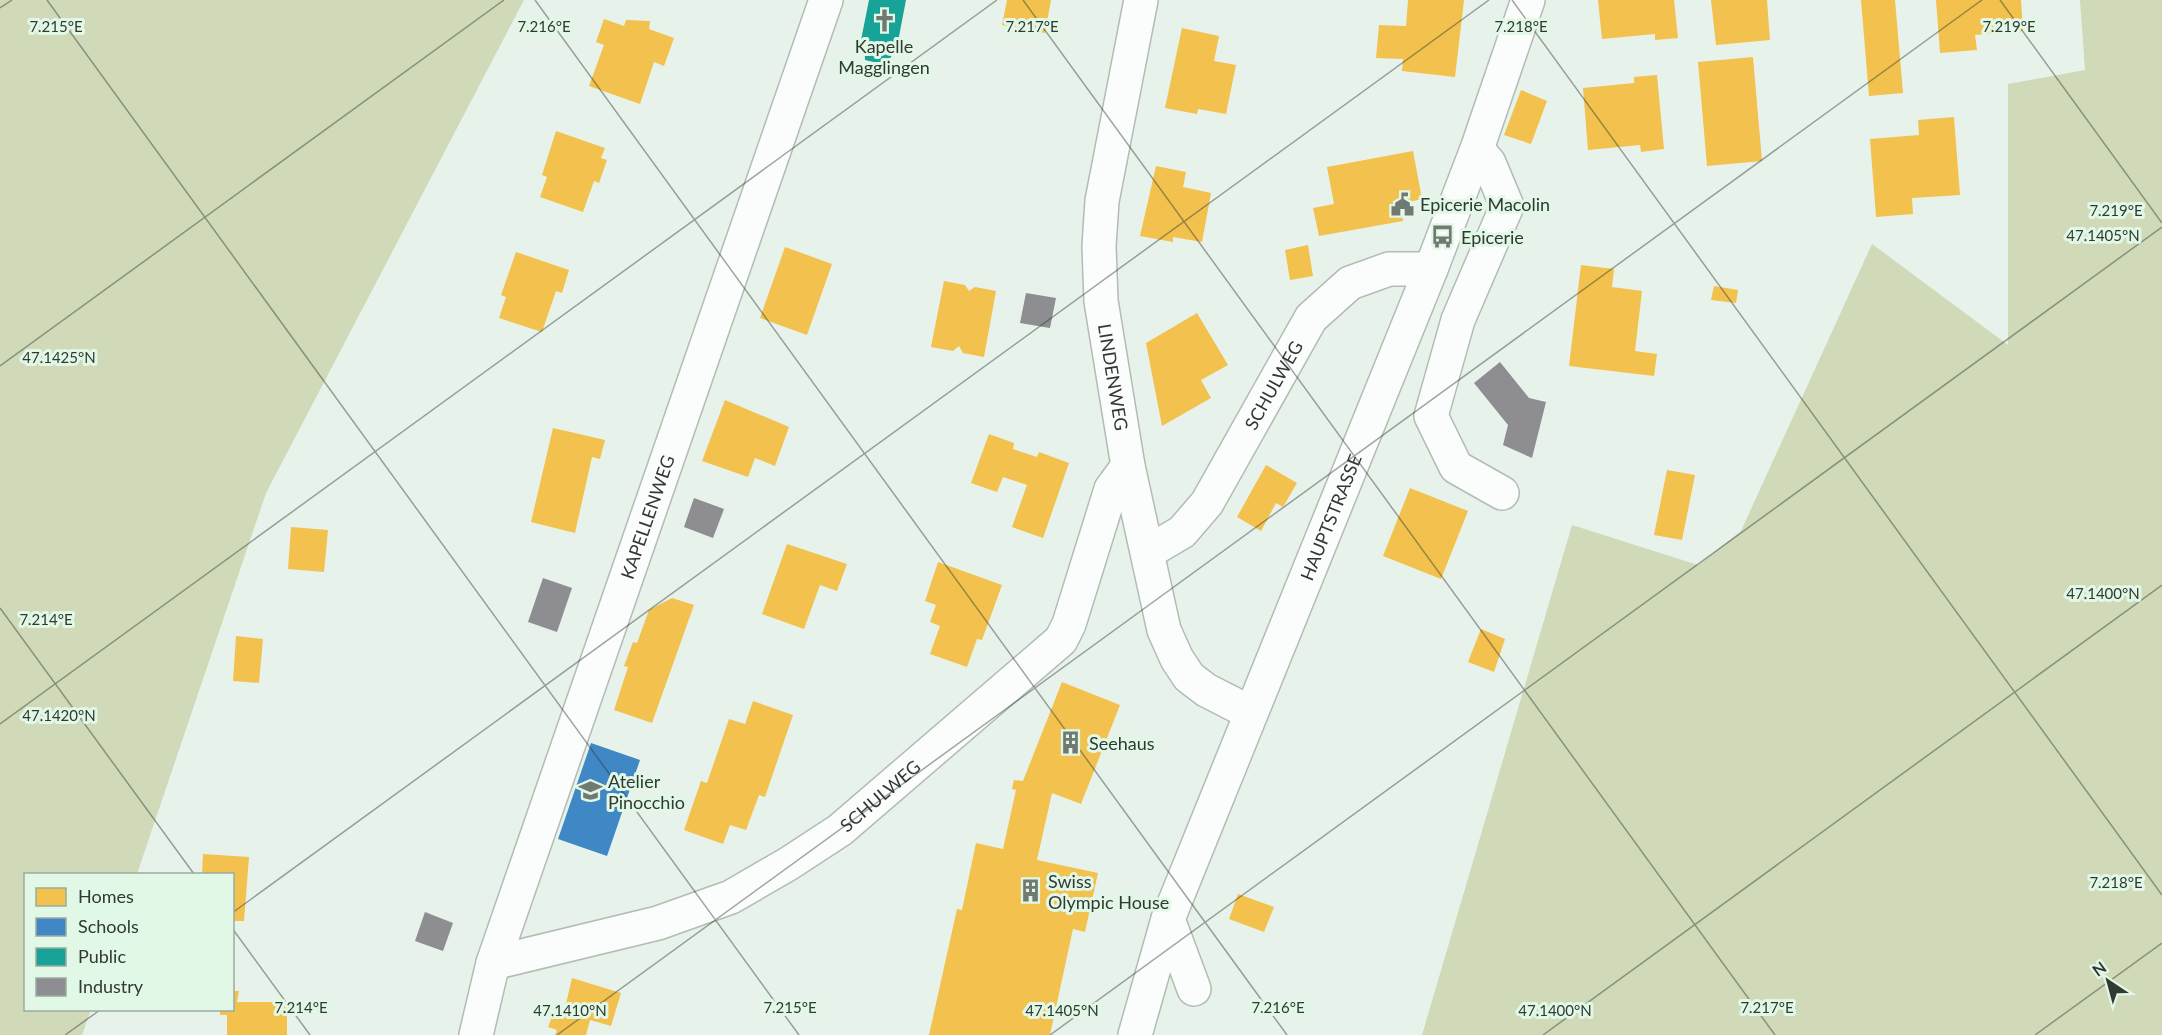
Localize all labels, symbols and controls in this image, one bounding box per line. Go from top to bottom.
church icon: Kapelle Magglingen [871,7,897,33]
text: 7.215°E [29,17,83,35]
text: 7.216°E [517,17,571,35]
text: 7.217°E [1005,17,1059,35]
text: 7.218°E [1494,17,1548,35]
text: 7.219°E [1982,17,2036,35]
place label: Kapelle Magglingen [838,35,930,78]
public building icon: Epicerie Macolin [1389,191,1415,217]
place label: Epicerie Macolin [1420,193,1550,215]
text: 7.219°E [2089,201,2143,219]
bus stop icon: Epicerie [1430,224,1456,250]
place label: Epicerie [1461,226,1524,248]
text: 47.1405°N [2066,226,2140,244]
street label: LINDENWEG [1094,322,1133,432]
street label: SCHULWEG [1239,337,1307,434]
text: 47.1425°N [22,348,96,366]
street label: HAUPTSTRASSE [1295,451,1366,584]
street label: KAPELLENWEG [616,452,679,582]
text: 47.1400°N [2066,584,2140,602]
text: 7.214°E [19,610,73,628]
text: 47.1420°N [22,706,96,724]
building icon: Seehaus [1058,730,1084,756]
place label: Seehaus [1089,732,1155,754]
street label: SCHULWEG [835,755,925,836]
place label: Atelier Pinocchio [608,770,685,813]
school or university icon: Atelier Pinocchio [577,778,603,804]
place label: Swiss Olympic House [1048,870,1169,913]
legend [24,873,234,1011]
text: 7.218°E [2089,873,2143,891]
building icon: Swiss Olympic House [1017,878,1043,904]
text: Homes [78,885,134,907]
text: Schools [78,915,139,937]
text: Public [78,945,126,967]
north arrow [2078,951,2138,1011]
text: N [2088,957,2109,980]
text: Industry [78,975,144,997]
text: 7.214°E [274,998,328,1016]
text: 7.215°E [763,998,817,1016]
text: 7.216°E [1251,998,1305,1016]
text: 7.217°E [1740,998,1794,1016]
text: 47.1410°N [533,1001,607,1019]
text: 47.1405°N [1025,1001,1099,1019]
text: 47.1400°N [1518,1001,1592,1019]

